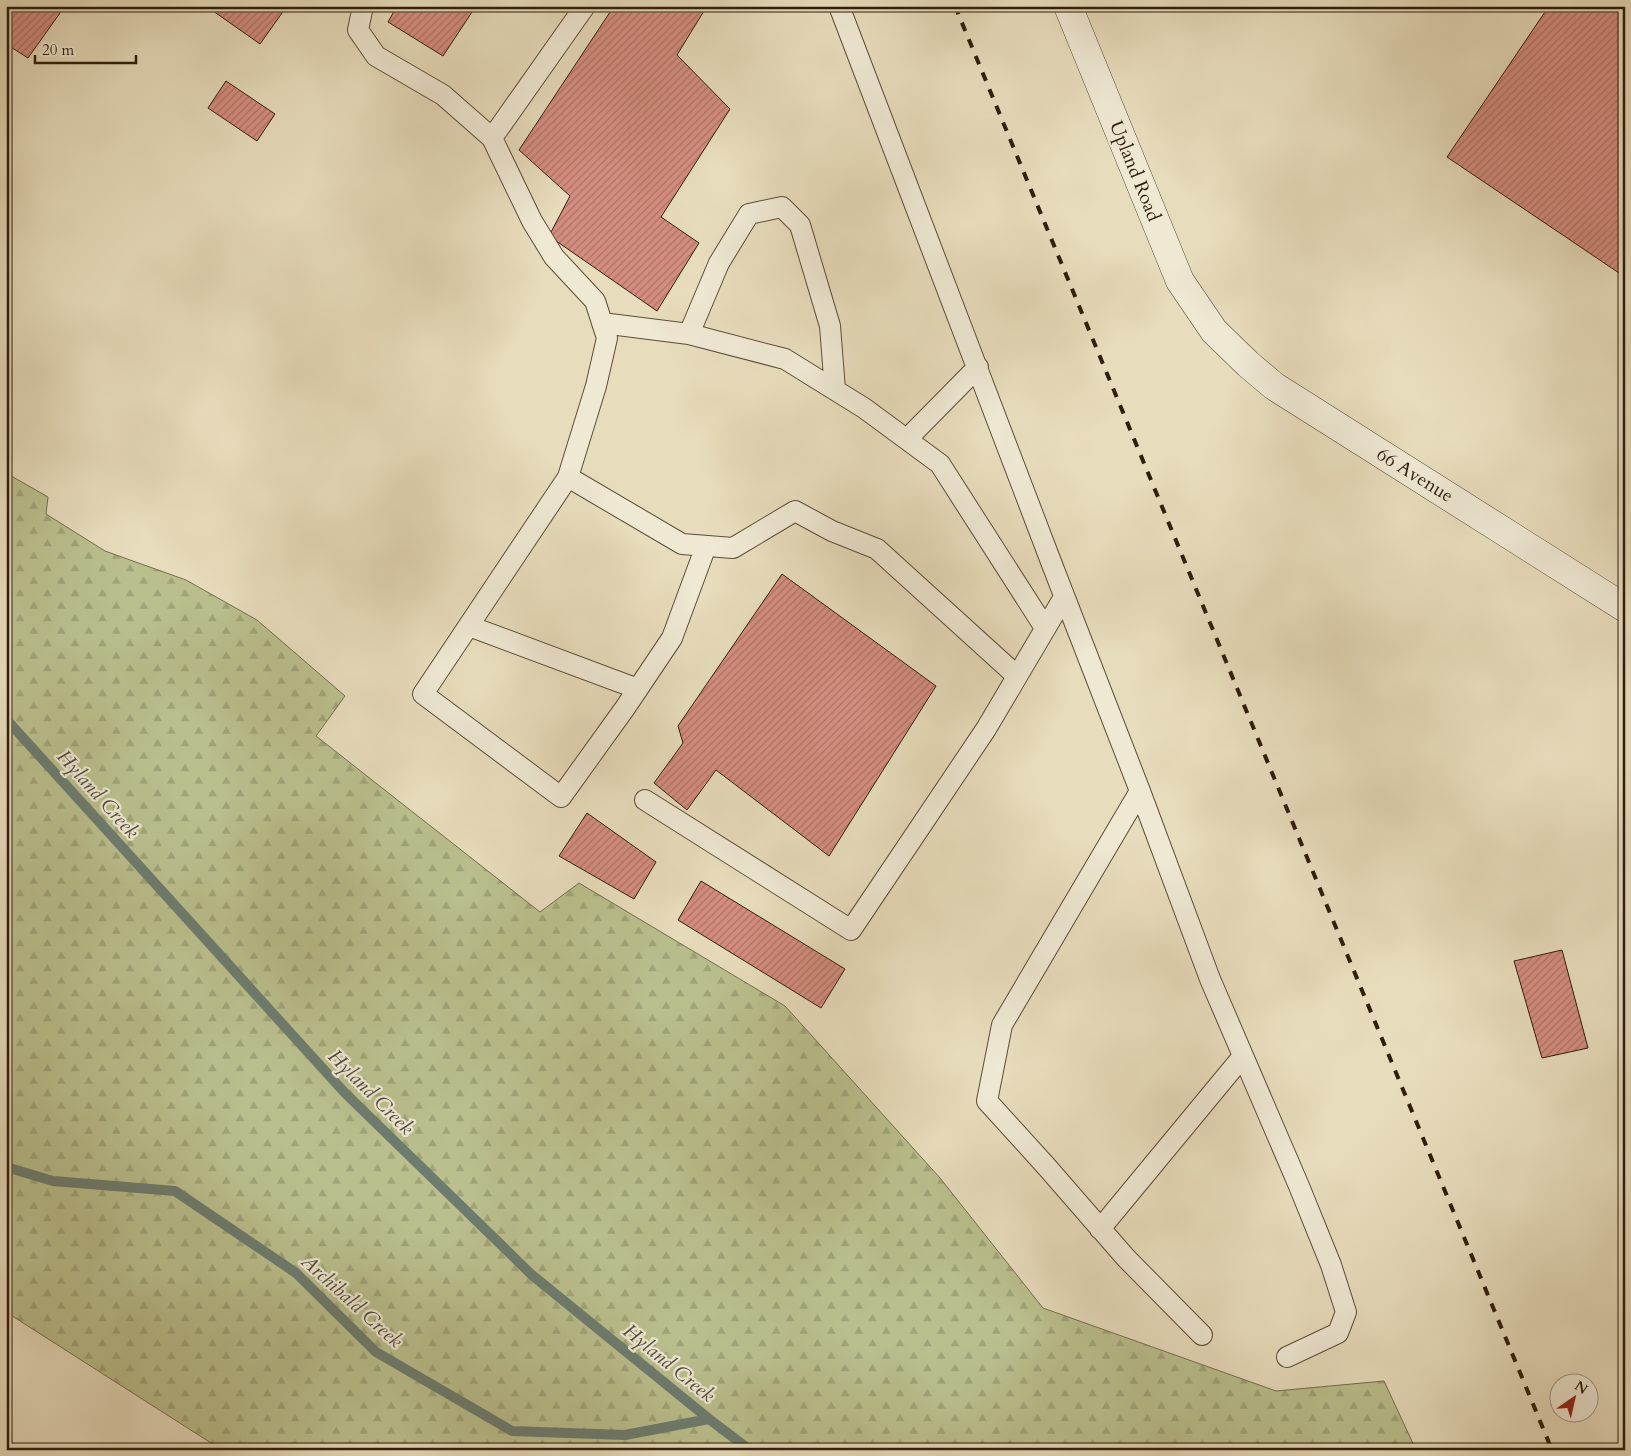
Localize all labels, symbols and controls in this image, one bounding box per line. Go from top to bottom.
scale bar [35,32,136,64]
text: 20 m [42,40,74,60]
street label: Upland Road [1103,117,1167,225]
street label: 66 Avenue [1372,441,1458,509]
water label: Hyland Creek [51,744,145,844]
water label: Hyland Creek [322,1043,420,1141]
water label: Archibald Creek [295,1247,409,1354]
water label: Hyland Creek [617,1317,721,1409]
north arrow [1548,1374,1598,1424]
text: N [1571,1376,1591,1399]

